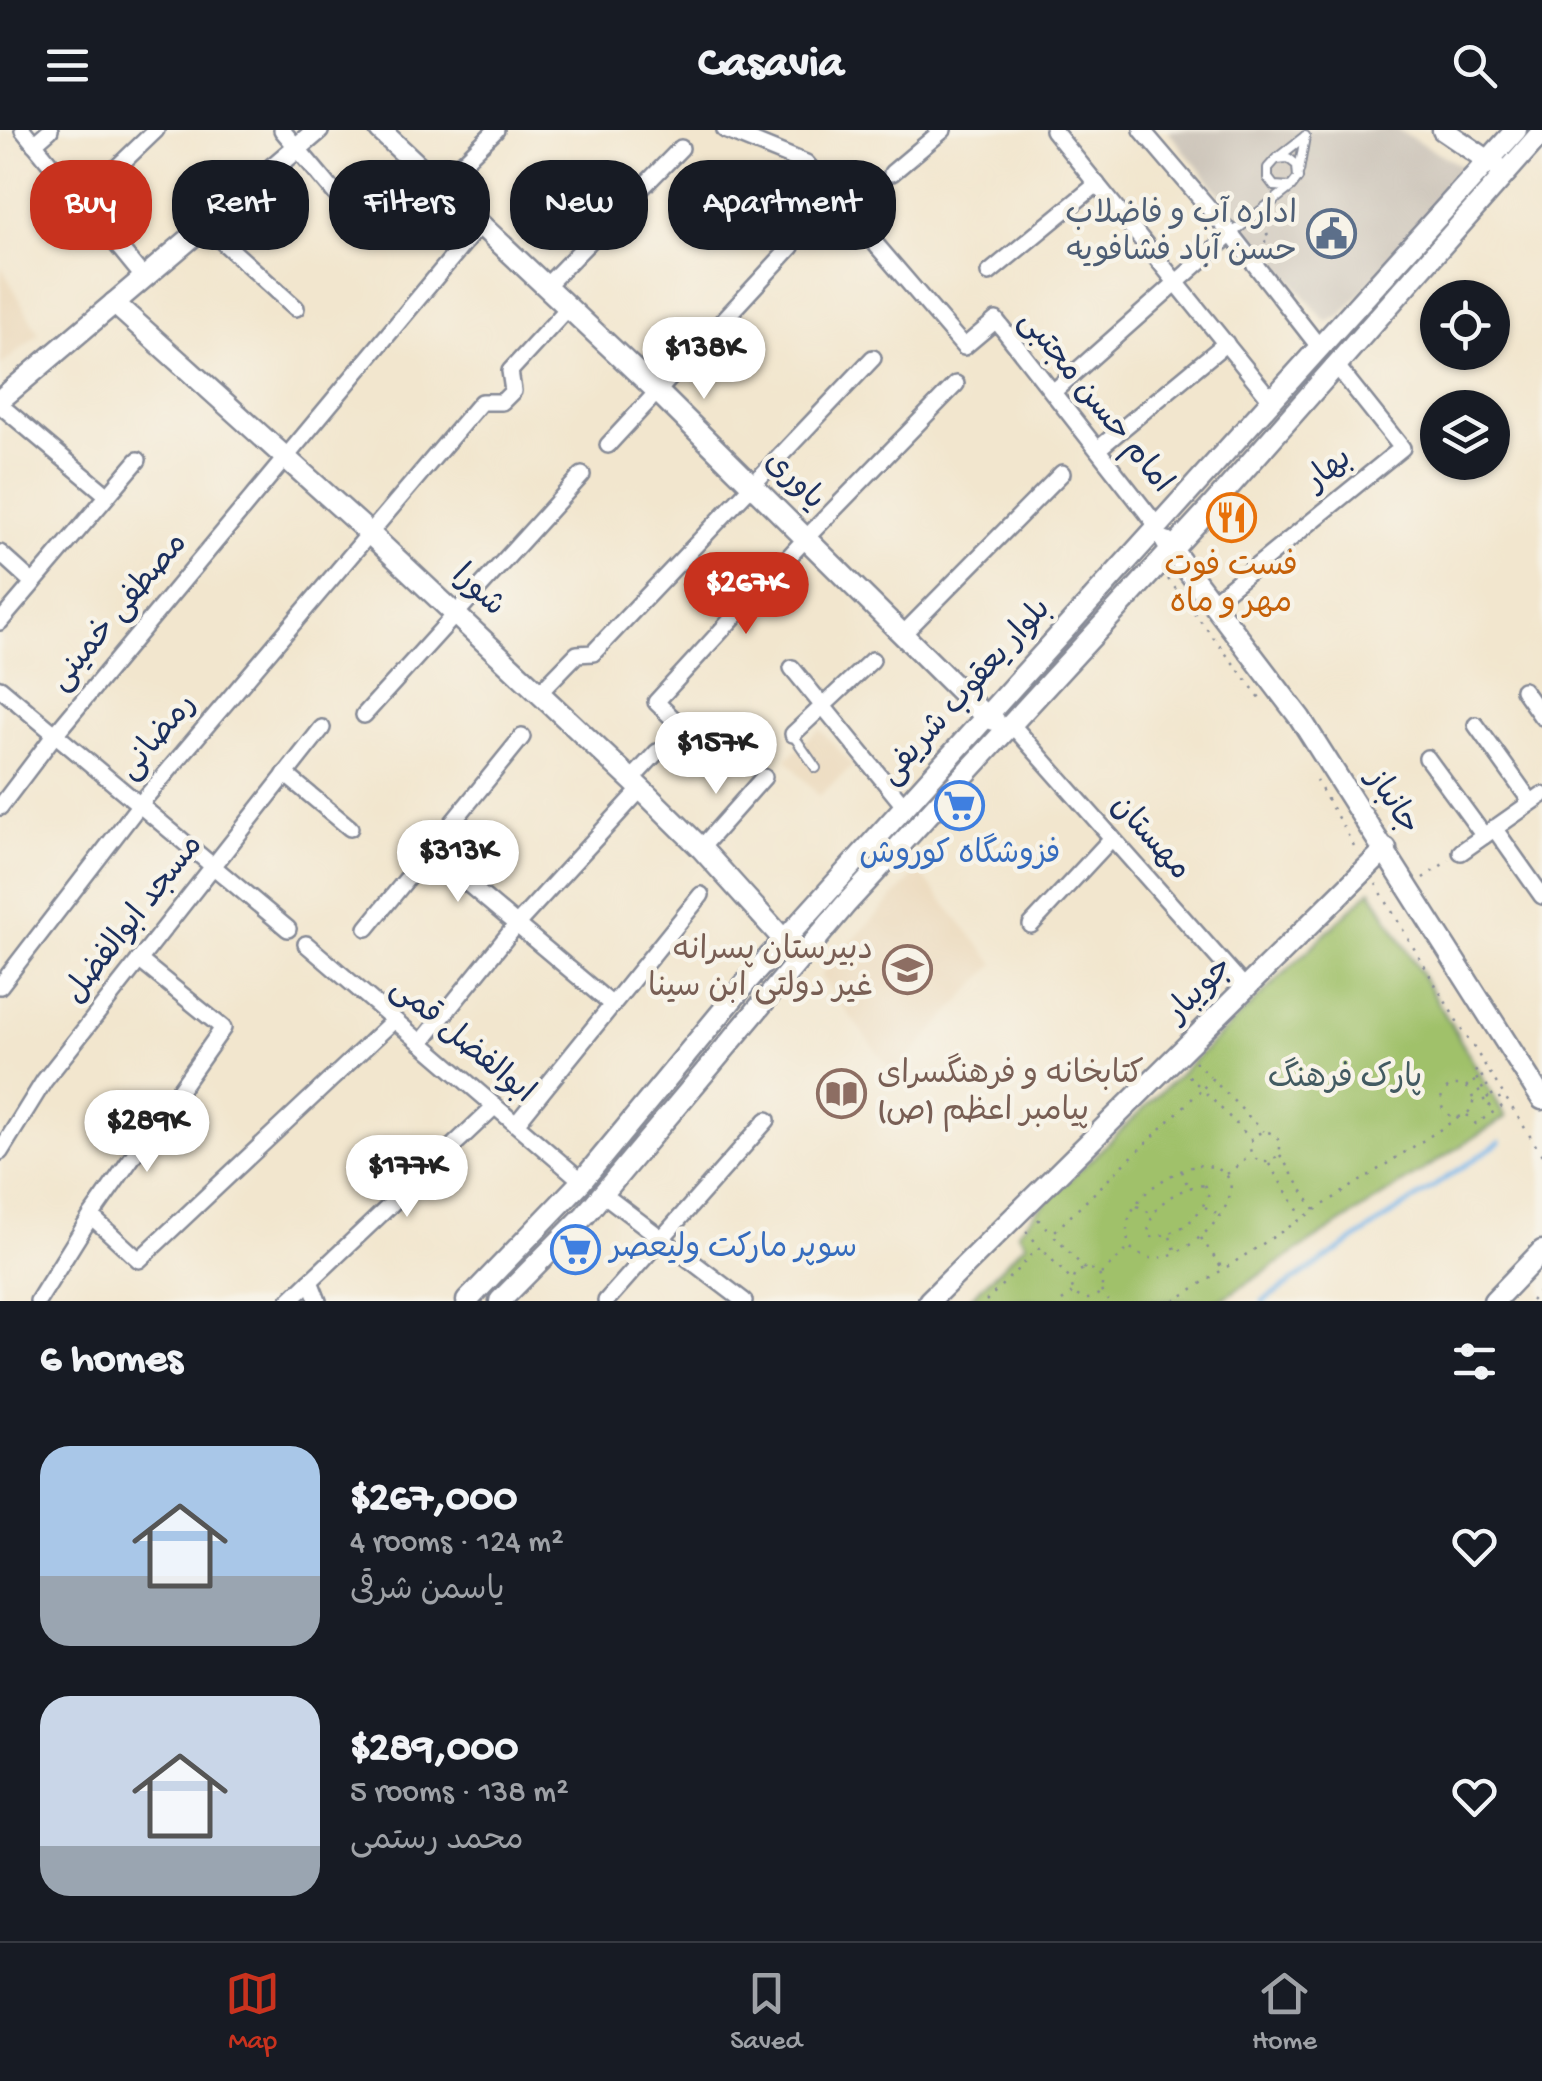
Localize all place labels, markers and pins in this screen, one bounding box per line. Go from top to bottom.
place label: اداره آب و فاضلاب حسن آباد فشافویه [1065,195,1297,272]
public building icon: اداره آب و فاضلاب حسن آباد فشافویه [1306,208,1358,260]
pin: $138K [634,317,774,402]
restaurant icon: فست فوت مهر و ماه [1205,492,1257,544]
place label: فست فوت مهر و ماه [1164,549,1298,624]
pin: $267K [676,552,816,637]
pin: $157K [646,712,786,797]
supermarket icon: فزوشگاه کوروش [934,780,986,832]
pin: $313K [388,820,528,905]
place label: فزوشگاه کوروش [859,833,1061,875]
place label: دبیرستان پسرانه غیر دولتی ابن سینا [648,933,873,1008]
school or university icon: دبیرستان پسرانه غیر دولتی ابن سینا [882,944,934,996]
place label: کتابخانه و فرهنگسرای پیامبر اعظم (ص) [877,1053,1144,1132]
library icon: کتابخانه و فرهنگسرای پیامبر اعظم (ص) [816,1068,868,1120]
pin: $289K [77,1090,217,1175]
pin: $177K [337,1135,477,1220]
supermarket icon: سوپر مارکت ولیعصر [549,1224,601,1276]
place label: سوپر مارکت ولیعصر [607,1231,857,1269]

